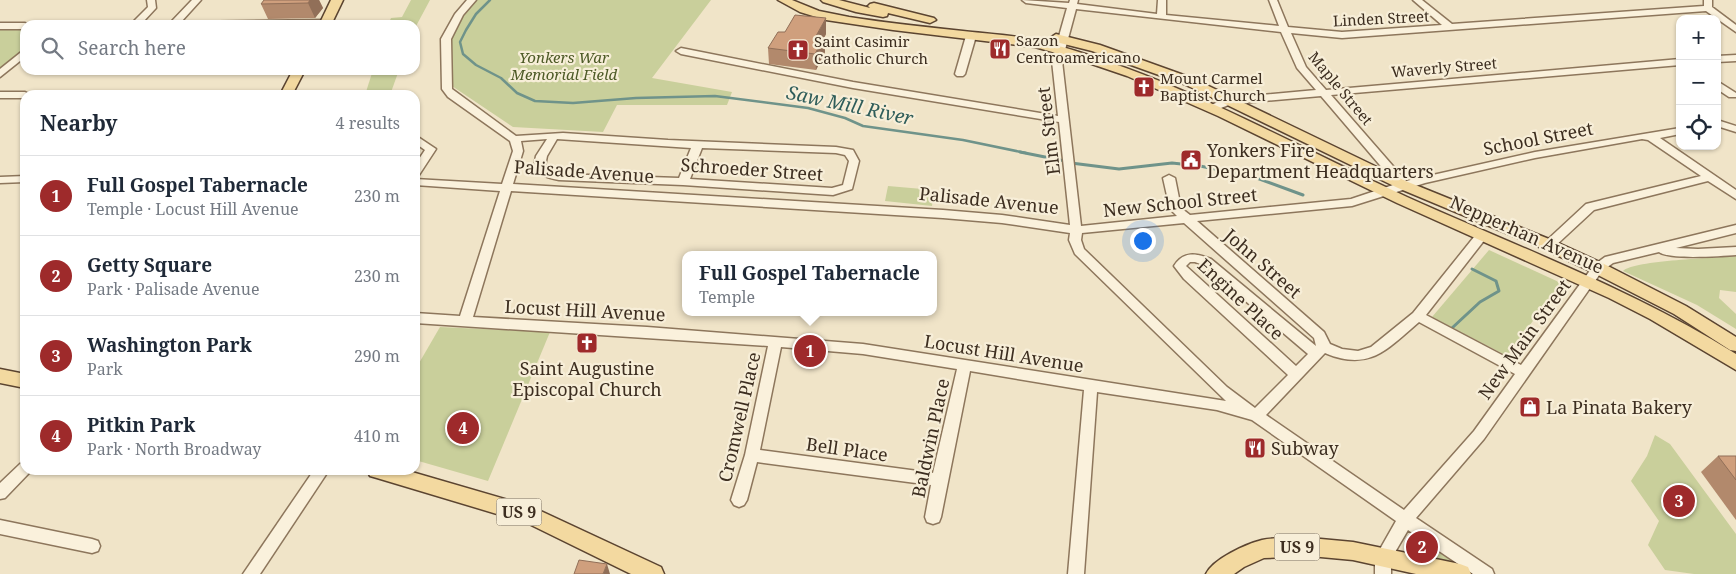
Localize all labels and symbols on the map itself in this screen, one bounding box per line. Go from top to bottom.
street label: Linden Street [1332,5,1430,31]
place label: Sazon Centroamericano [1016,30,1141,67]
place label: Saint Casimir Catholic Church [814,31,929,68]
restaurant icon: Sazon Centroamericano [988,37,1012,61]
church icon: Saint Casimir Catholic Church [786,38,810,62]
park label: Yonkers War Memorial Field [510,47,617,84]
street label: Maple Street [1304,47,1378,129]
street label: Waverly Street [1390,52,1498,82]
place label: Mount Carmel Baptist Church [1160,68,1266,105]
church icon: Mount Carmel Baptist Church [1132,75,1156,99]
water label: Saw Mill River [784,79,916,131]
street label: Elm Street [1031,86,1065,176]
street label: School Street [1481,116,1595,160]
place label: Yonkers Fire Department Headquarters [1206,138,1434,183]
public building icon: Yonkers Fire Department Headquarters [1179,148,1203,172]
street label: Schroeder Street [680,152,824,186]
street label: Palisade Avenue [513,154,655,188]
street label: Palisade Avenue [918,181,1060,219]
street label: New School Street [1102,182,1258,222]
street label: Nepperhan Avenue [1446,189,1608,279]
street label: John Street [1219,222,1307,303]
your location [1130,228,1156,254]
street label: Engine Place [1193,253,1289,345]
street label: New Main Street [1472,274,1576,404]
street label: Locust Hill Avenue [504,294,666,326]
street label: Locust Hill Avenue [922,329,1086,377]
church icon: Saint Augustine Episcopal Church [575,331,599,355]
pin: 1 [794,332,826,370]
street label: Cromwell Place [712,350,766,484]
place label: Saint Augustine Episcopal Church [512,356,662,401]
street label: Baldwin Place [906,376,954,500]
shop icon: La Pinata Bakery [1518,395,1542,419]
place label: La Pinata Bakery [1546,395,1693,419]
pin: 4 [447,409,479,447]
street label: Bell Place [805,431,889,467]
restaurant icon: Subway [1243,436,1267,460]
place label: Subway [1271,436,1340,460]
pin: 3 [1663,482,1695,520]
road number: US 9 [496,498,542,526]
pin: 2 [1406,528,1438,566]
road number: US 9 [1274,534,1320,560]

